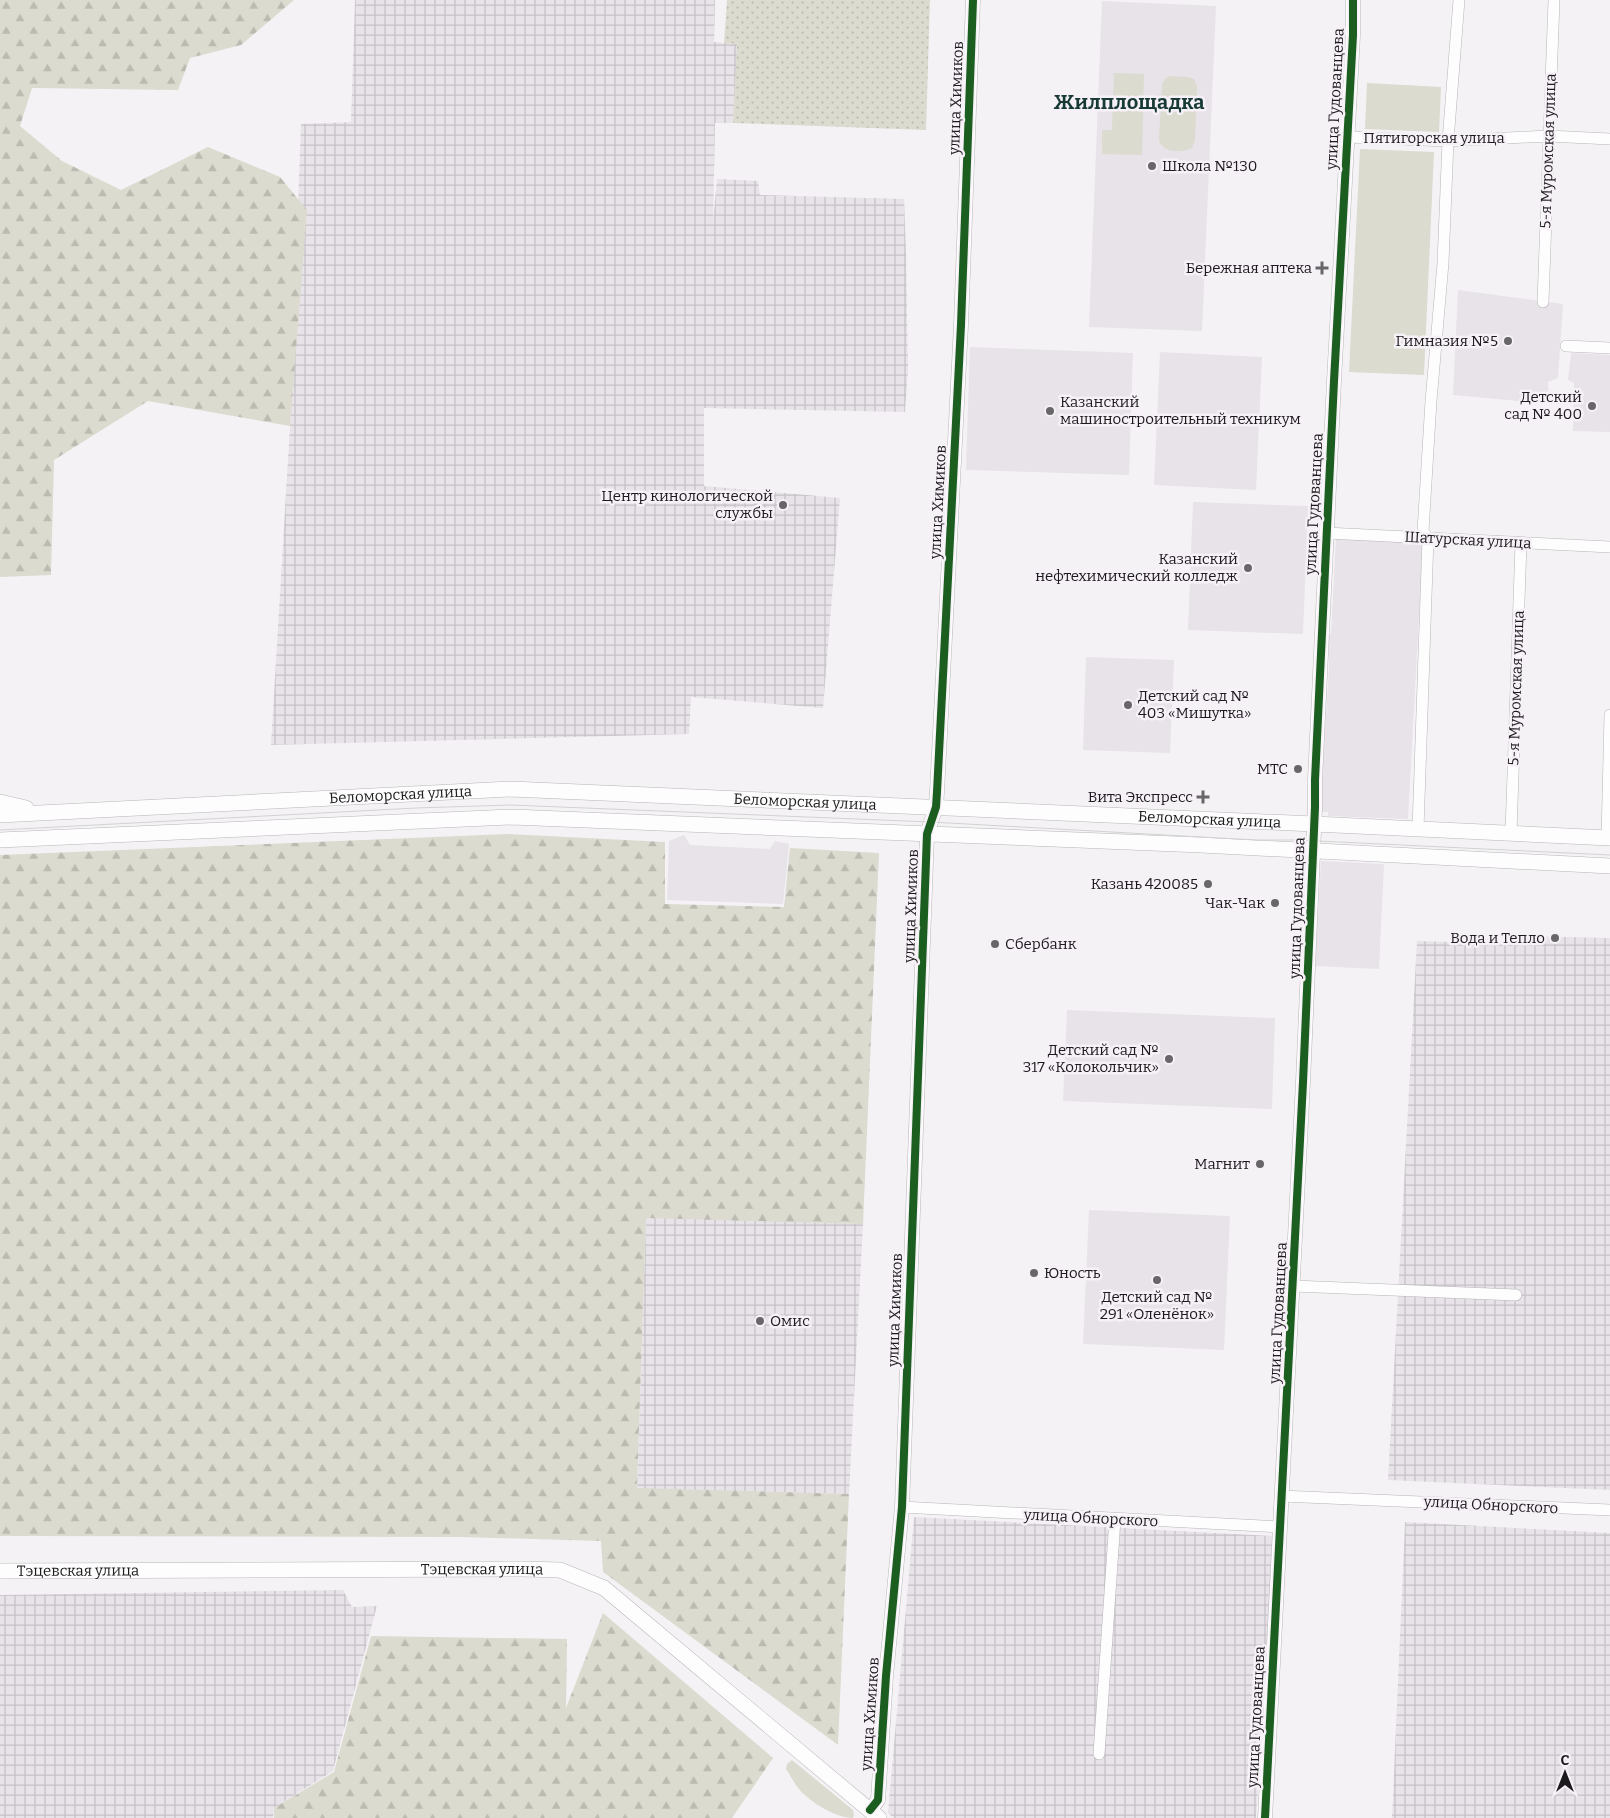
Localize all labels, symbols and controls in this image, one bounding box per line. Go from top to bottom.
street label: улица Гудованцева [1322,28,1348,171]
street label: улица Химиков [945,41,967,156]
street label: 5-я Муромская улица [1536,73,1560,229]
district label: Жилплощадка [1054,90,1204,114]
street label: Пятигорская улица [1363,129,1505,147]
place label: Школа №130 [1162,157,1257,175]
marker: Школа №130 [1146,160,1158,172]
place label: Бережная аптека [1186,259,1312,277]
marker: Бережная аптека [1316,262,1328,274]
place label: Гимназия №5 [1395,332,1498,350]
marker: Гимназия №5 [1502,335,1514,347]
place label: Детский сад № 400 [1504,388,1582,423]
place label: Казанский машиностроительный техникум [1060,393,1301,428]
marker: Детский сад № 400 [1586,400,1598,412]
marker: Казанский машиностроительный техникум [1044,405,1056,417]
street label: улица Гудованцева [1301,433,1327,576]
street label: улица Химиков [926,445,950,560]
place label: Центр кинологической службы [601,487,773,522]
marker: Центр кинологической службы [777,499,789,511]
street label: Шатурская улица [1404,528,1532,552]
place label: Казанский нефтехимический колледж [1035,550,1238,585]
marker: Казанский нефтехимический колледж [1242,562,1254,574]
street label: 5-я Муромская улица [1504,610,1528,766]
place label: Детский сад № 403 «Мишутка» [1138,687,1251,722]
marker: Детский сад № 403 «Мишутка» [1122,699,1134,711]
place label: МТС [1257,760,1288,778]
marker: МТС [1292,763,1304,775]
street label: Беломорская улица [328,782,472,807]
place label: Вита Экспресс [1088,788,1193,806]
street label: Беломорская улица [733,790,877,814]
marker: Вита Экспресс [1197,791,1209,803]
street label: Беломорская улица [1138,807,1282,832]
street label: улица Гудованцева [1285,837,1308,980]
street label: улица Химиков [900,849,922,964]
place label: Казань 420085 [1091,875,1198,893]
marker: Казань 420085 [1202,878,1214,890]
place label: Чак-Чак [1205,894,1265,912]
marker: Чак-Чак [1269,897,1281,909]
place label: Вода и Тепло [1450,929,1545,947]
marker: Вода и Тепло [1549,932,1561,944]
place label: Сбербанк [1005,935,1077,953]
marker: Сбербанк [989,938,1001,950]
place label: Детский сад № 317 «Колокольчик» [1023,1041,1159,1076]
marker: Детский сад № 317 «Колокольчик» [1163,1053,1175,1065]
place label: Магнит [1194,1155,1250,1173]
marker: Магнит [1254,1158,1266,1170]
street label: улица Гудованцева [1265,1242,1291,1385]
street label: улица Химиков [884,1253,906,1368]
place label: Юность [1044,1264,1101,1282]
marker: Юность [1028,1267,1040,1279]
marker: Детский сад № 291 «Оленёнок» [1151,1274,1163,1286]
place label: Детский сад № 291 «Оленёнок» [1100,1288,1214,1323]
place label: Омис [770,1312,810,1330]
marker: Омис [754,1315,766,1327]
street label: улица Обнорского [1422,1492,1559,1518]
street label: улица Обнорского [1022,1505,1159,1531]
street label: Тэцевская улица [421,1560,544,1579]
street label: Тэцевская улица [17,1561,139,1580]
street label: улица Гудованцева [1243,1646,1269,1789]
street label: улица Химиков [857,1657,883,1772]
north arrow [1540,1748,1590,1798]
text: С [1561,1752,1570,1769]

